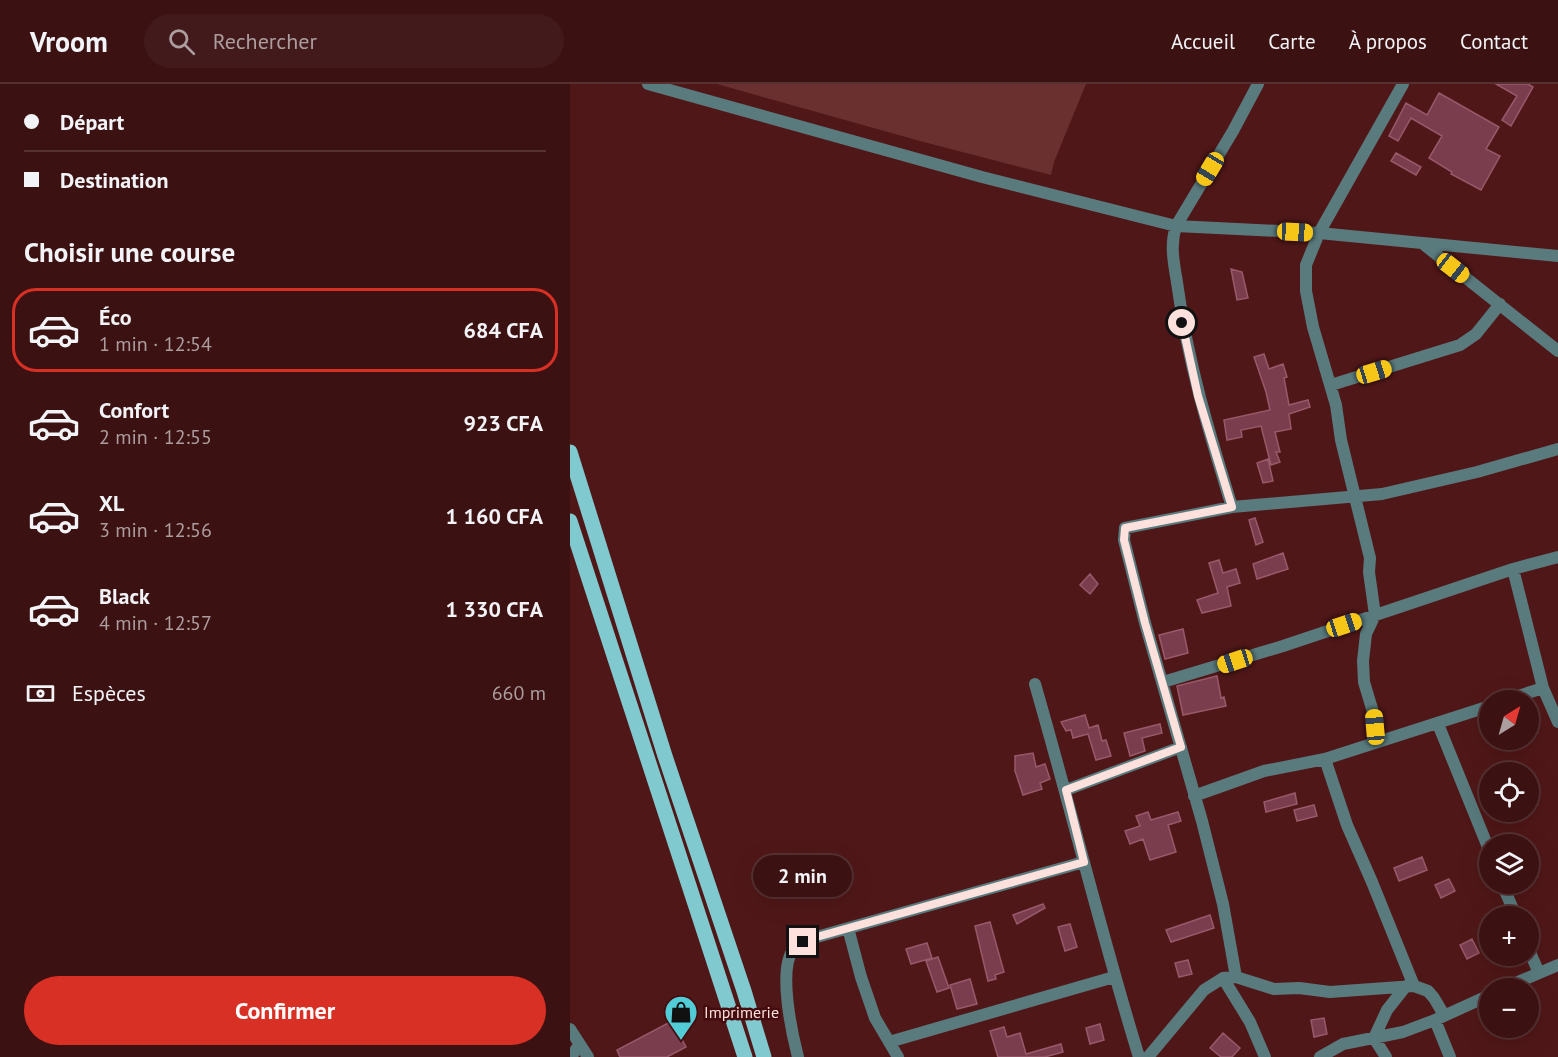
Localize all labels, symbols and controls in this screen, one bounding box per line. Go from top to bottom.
search box [144,14,564,68]
text: Vroom [30,23,108,60]
icon: search [165,25,198,58]
text: Rechercher [213,27,317,55]
text: Accueil [1171,28,1235,55]
text: Carte [1268,28,1316,55]
text: À propos [1349,28,1427,55]
text: Contact [1460,28,1528,55]
text: Départ [60,108,124,136]
car [1193,149,1227,189]
text: Destination [60,166,169,194]
car [1277,222,1313,242]
text: Choisir une course [24,235,235,269]
car [1433,250,1473,286]
icon: car [27,303,81,357]
text: Éco [99,303,131,331]
route start [1168,309,1195,336]
text: 684 CFA [464,316,543,344]
text: 1 min · 12:54 [99,331,212,357]
car [1354,358,1394,386]
icon: car [27,396,81,450]
text: Confort [99,396,169,424]
text: 923 CFA [464,409,543,437]
text: 2 min · 12:55 [99,424,212,450]
icon: car [27,489,81,543]
text: XL [99,489,124,517]
text: 1 160 CFA [445,502,543,530]
text: 3 min · 12:56 [99,517,212,543]
icon: car [27,582,81,636]
text: Black [99,582,150,610]
text: 1 330 CFA [445,595,543,623]
text: 4 min · 12:57 [99,610,212,636]
car [1324,611,1364,639]
car [1215,647,1255,675]
icon: cash [24,677,57,710]
text: Espèces [72,679,146,707]
text: 660 m [492,680,546,706]
north arrow [1479,690,1539,750]
map controls [1479,690,1539,1038]
car [1364,708,1386,746]
button: locate [1479,762,1539,822]
button: layers [1479,834,1539,894]
callout: 2 min [754,855,852,897]
text: 2 min [778,863,827,889]
button: + [1479,906,1539,966]
route end [789,928,816,955]
button: Confirmer [24,976,546,1045]
button: − [1479,978,1539,1038]
shop icon: Imprimerie [663,994,699,1041]
place label: Imprimerie [704,1002,779,1022]

